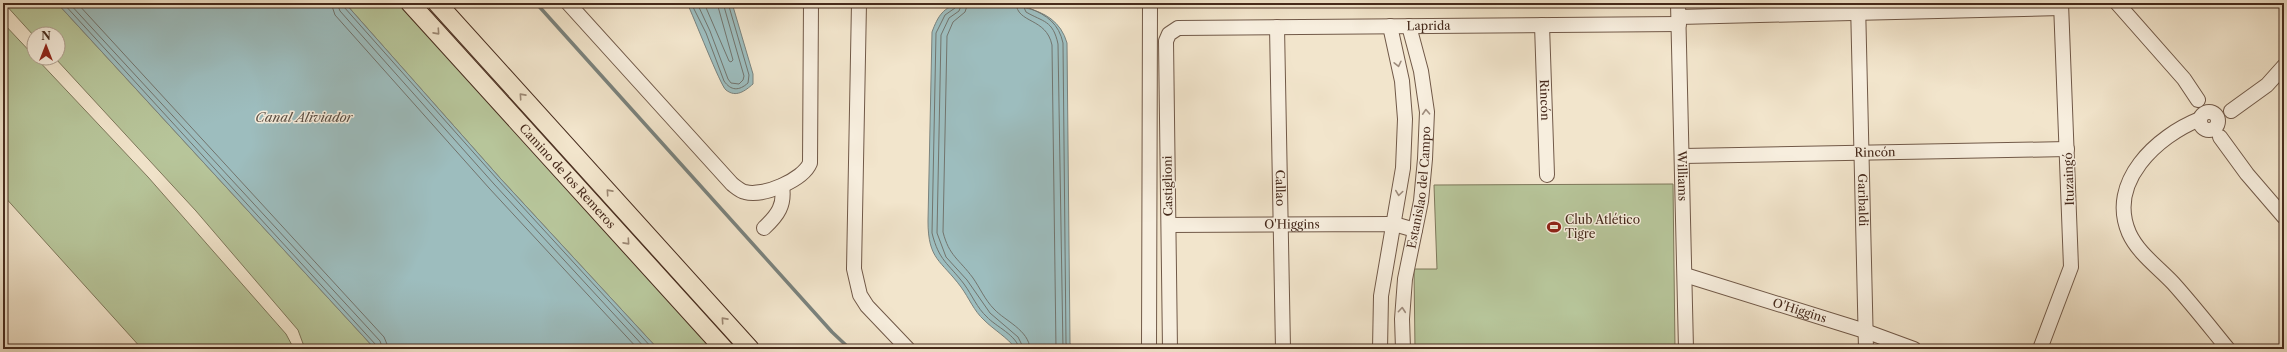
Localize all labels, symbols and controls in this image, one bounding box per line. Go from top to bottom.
street label: Laprida [1406,18,1451,33]
north arrow [26,26,66,66]
one-way arrow [432,27,439,35]
text: N [41,29,51,43]
one-way arrow [1394,61,1402,67]
street label: Rincón [1537,79,1553,121]
one-way arrow [519,93,526,101]
water label: Canal Aliviador [255,109,354,125]
one-way arrow [1422,109,1430,115]
street label: Camino de los Remeros [516,121,619,231]
street label: Estanislao del Campo [1403,126,1433,250]
street label: Rincón [1854,144,1896,160]
street label: Williams [1674,150,1691,201]
street label: Ituzaingó [2060,152,2077,206]
street label: Castiglioni [1159,155,1176,216]
street label: Callao [1273,170,1288,206]
street label: Garibaldi [1855,173,1871,227]
one-way arrow [607,190,614,197]
one-way arrow [1395,190,1404,196]
place label: Club Atlético Tigre [1565,212,1640,241]
street label: O'Higgins [1264,216,1320,232]
sports icon: Club Atlético Tigre [1546,219,1562,235]
one-way arrow [622,238,629,245]
street label: O'Higgins [1771,295,1828,326]
one-way arrow [1398,307,1407,313]
one-way arrow [722,317,729,325]

